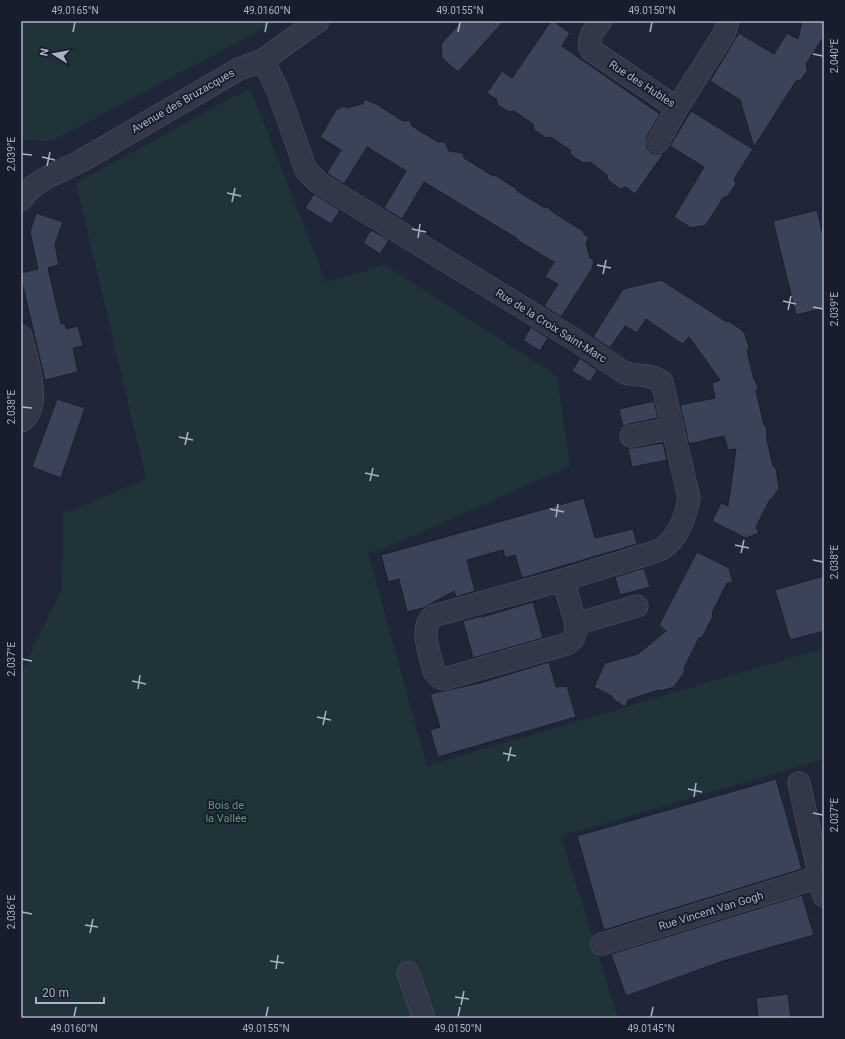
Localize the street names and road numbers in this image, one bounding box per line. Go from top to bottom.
street label: Rue des Hubles [607,58,678,110]
street label: Avenue des Bruzacques [129,66,237,136]
street label: Rue de la Croix Saint-Marc [493,286,609,366]
street label: Rue Vincent Van Gogh [657,889,765,933]

